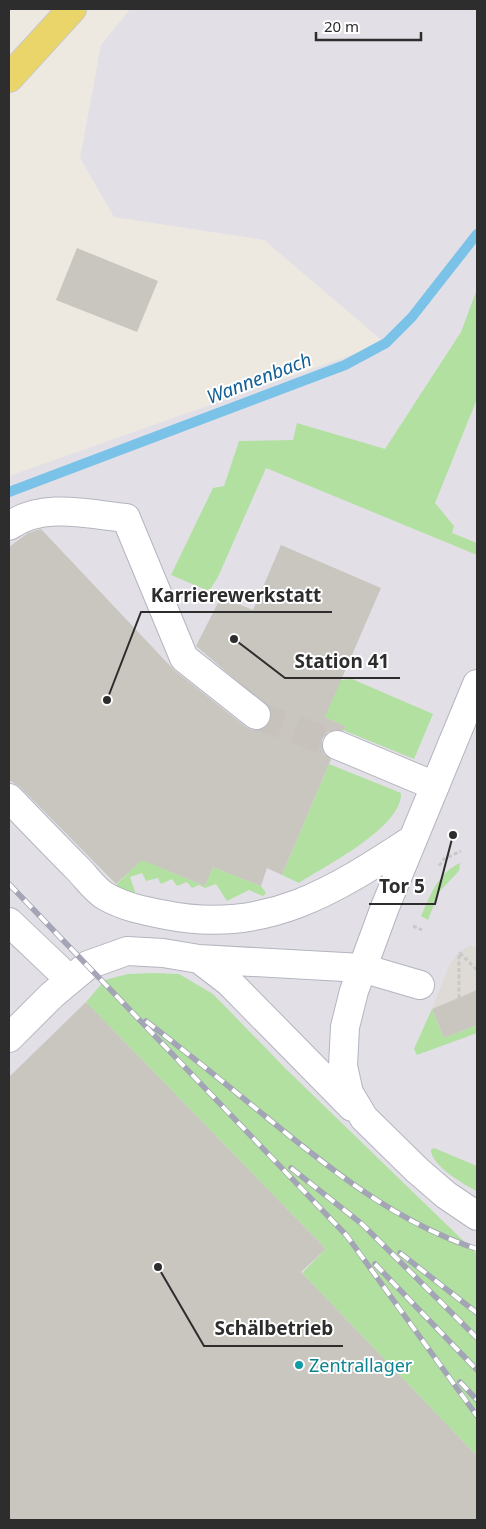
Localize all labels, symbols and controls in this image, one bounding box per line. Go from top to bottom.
scale bar [316,10,421,42]
text: 20 m [324,16,359,36]
water label: Wannenbach [203,346,315,410]
callout: Karrierewerkstatt [141,578,332,612]
text: Karrierewerkstatt [151,582,321,608]
callout: Station 41 [285,644,400,678]
text: Station 41 [295,648,389,674]
callout: Tor 5 [369,870,435,904]
text: Tor 5 [379,873,425,899]
callout: Schälbetrieb [204,1312,343,1346]
text: Schälbetrieb [215,1315,333,1341]
place label: Zentrallager [309,1353,413,1377]
marker: Zentrallager [293,1359,305,1371]

